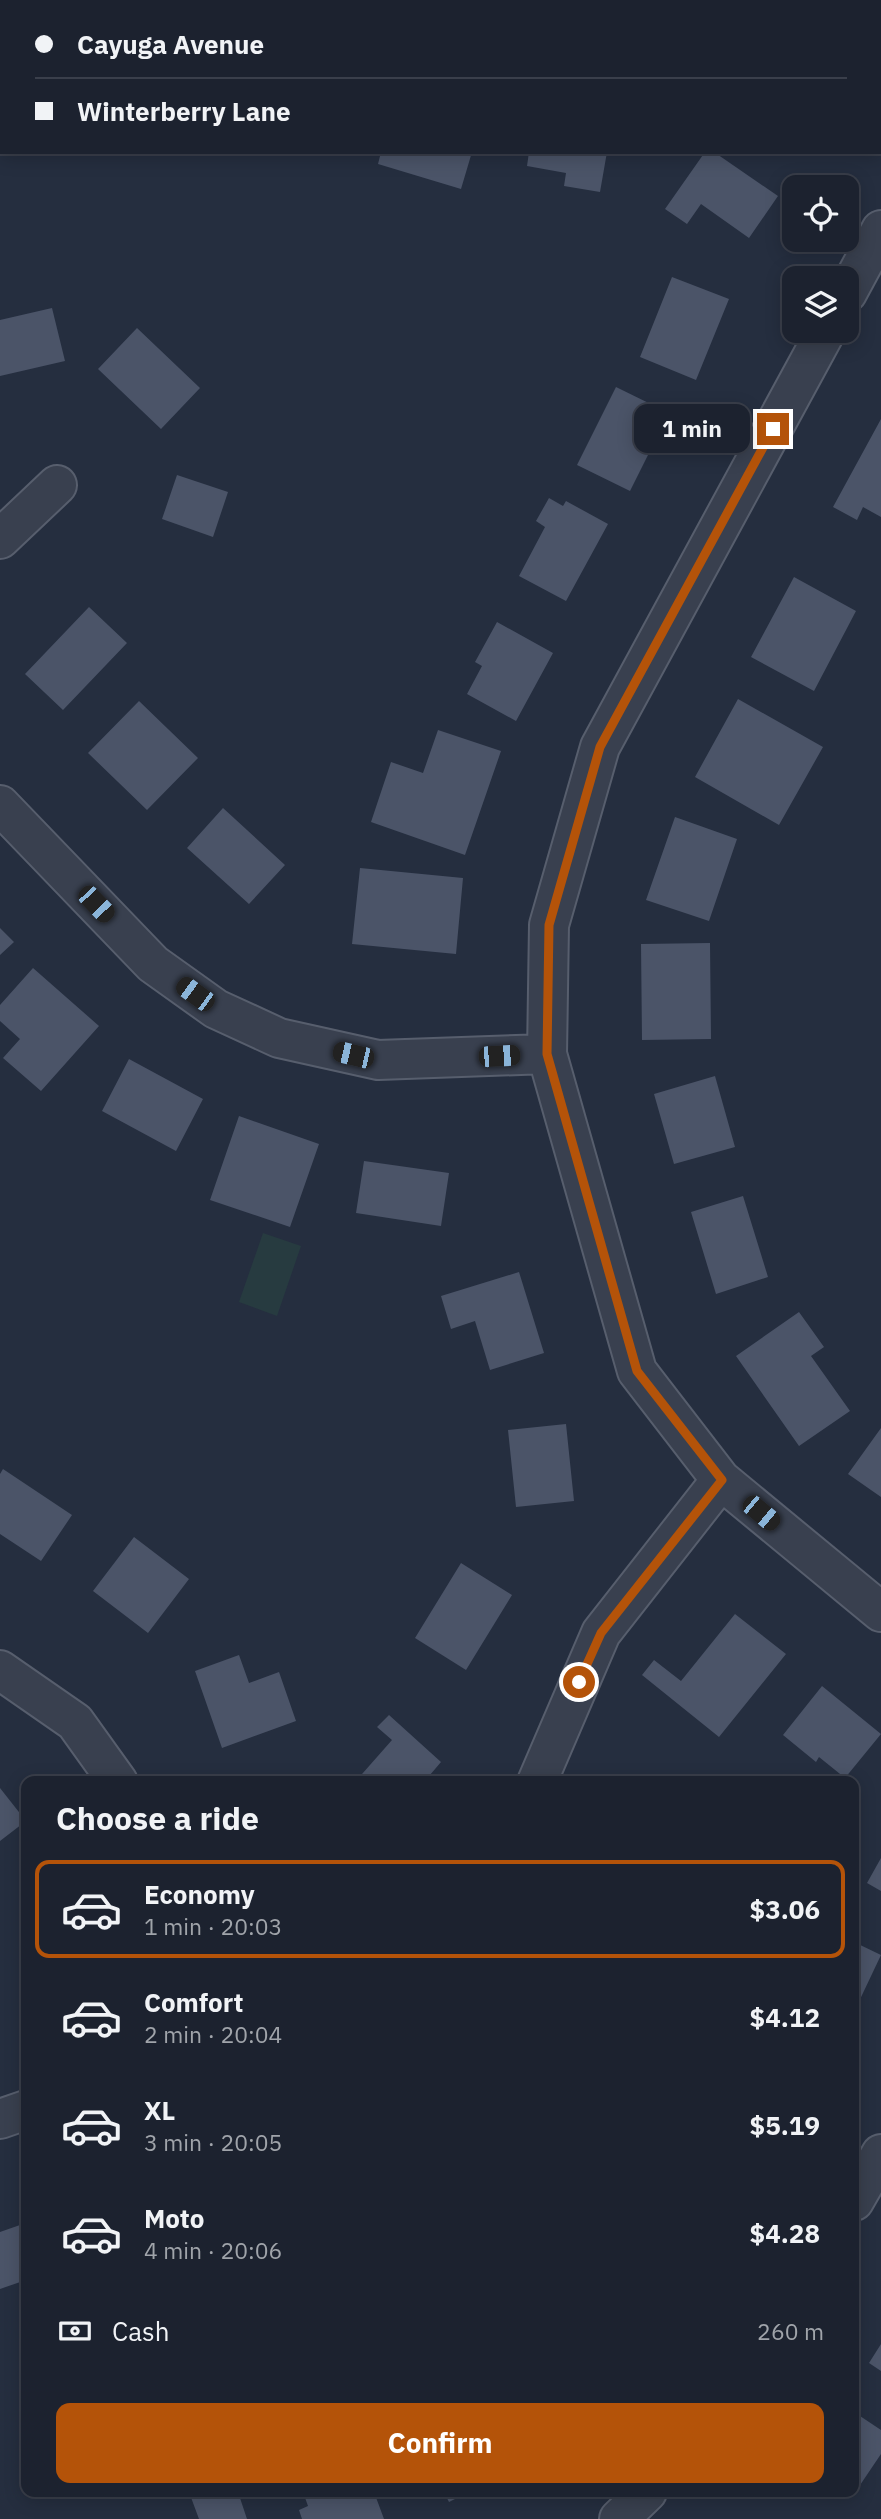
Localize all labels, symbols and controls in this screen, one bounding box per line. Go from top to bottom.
text: Cayuga Avenue [77,27,264,61]
text: Winterberry Lane [77,94,291,128]
map controls [782,175,859,343]
button: locate [782,175,859,252]
button: layers [782,266,859,343]
callout: 1 min [633,404,748,453]
text: 1 min [662,413,722,443]
route end [757,413,789,445]
car [74,882,119,926]
car [172,973,219,1015]
car [331,1040,376,1070]
car [478,1044,521,1068]
car [739,1491,784,1535]
route start [563,1666,595,1698]
text: Choose a ride [56,1797,259,1839]
text: Economy [144,1877,255,1911]
icon: car [60,1878,123,1941]
text: $3.06 [750,1892,820,1926]
text: 1 min · 20:03 [144,1911,282,1941]
text: Comfort [144,1985,243,2019]
icon: car [60,1986,123,2049]
text: $4.12 [750,2000,820,2034]
text: 2 min · 20:04 [144,2019,282,2049]
text: XL [144,2093,175,2127]
icon: car [60,2094,123,2157]
text: $5.19 [750,2108,820,2142]
text: 3 min · 20:05 [144,2127,282,2157]
text: Moto [144,2201,204,2235]
icon: car [60,2202,123,2265]
text: $4.28 [750,2216,820,2250]
text: 4 min · 20:06 [144,2235,282,2265]
icon: cash [56,2312,94,2350]
text: Cash [112,2314,169,2348]
text: 260 m [757,2316,824,2346]
button: Confirm [56,2403,824,2483]

